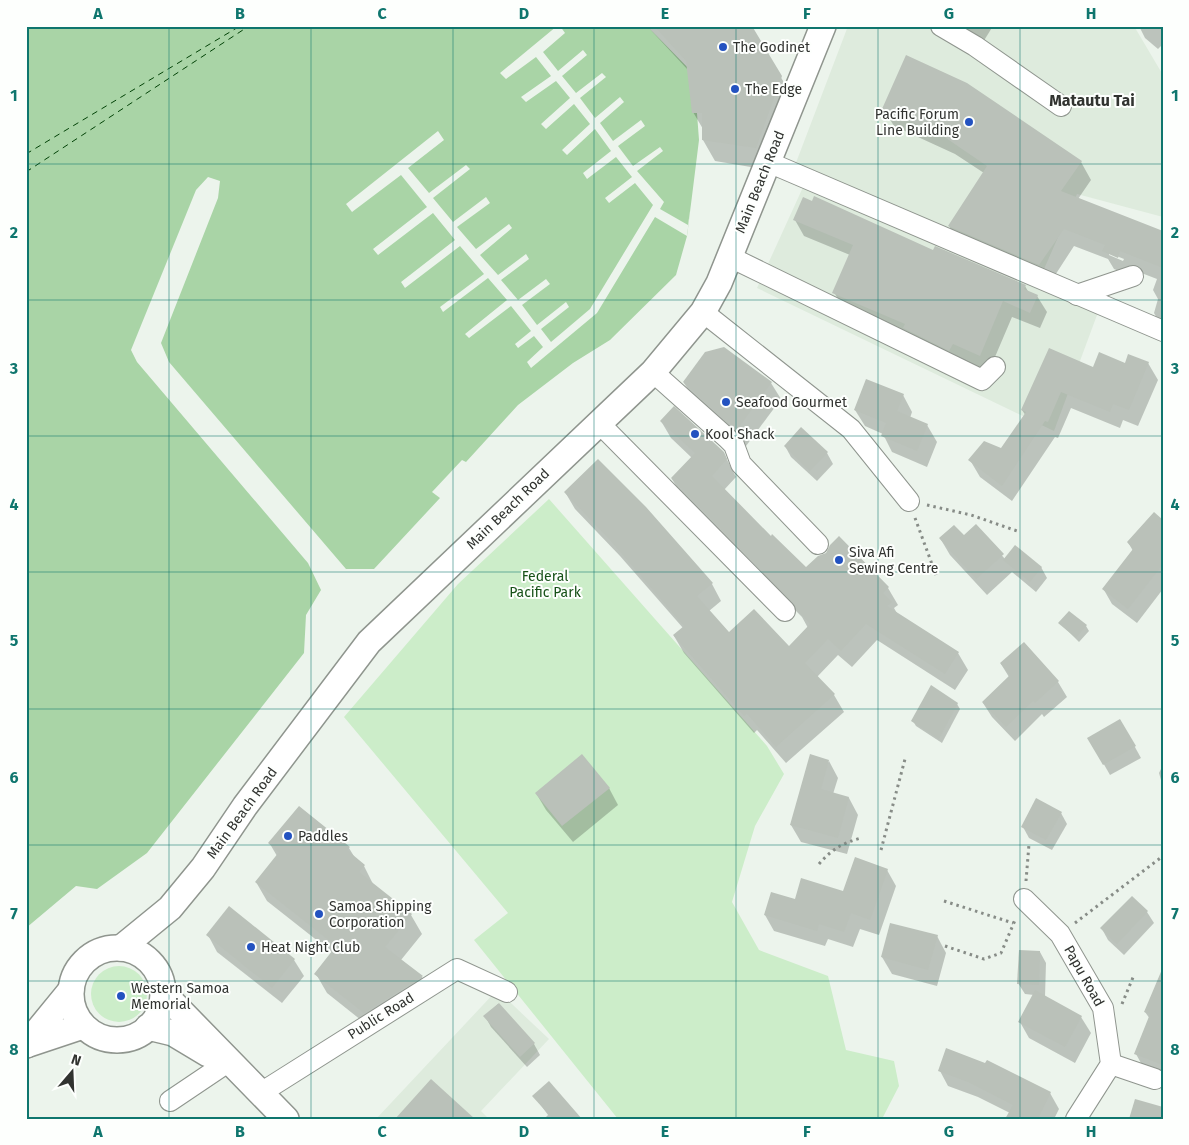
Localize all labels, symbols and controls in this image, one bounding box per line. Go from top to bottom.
text: A [92,4,103,23]
text: B [235,4,245,23]
text: C [377,4,387,23]
text: D [519,4,529,23]
text: E [661,4,669,23]
text: F [803,4,811,23]
text: G [944,4,954,23]
text: H [1086,4,1096,23]
place label: The Godinet [733,39,811,56]
marker: The Godinet [717,41,729,53]
place label: The Edge [745,81,802,98]
marker: The Edge [729,83,741,95]
text: 1 [10,86,18,105]
text: 1 [1171,86,1179,105]
district label: Matautu Tai [1049,91,1135,110]
place label: Pacific Forum Line Building [875,106,960,139]
marker: Pacific Forum Line Building [963,116,975,128]
street label: Main Beach Road [732,128,788,236]
text: 2 [10,223,18,242]
text: 2 [1171,223,1179,242]
text: 3 [9,359,18,378]
text: 3 [1170,359,1179,378]
place label: Seafood Gourmet [736,394,848,411]
marker: Seafood Gourmet [720,396,732,408]
place label: Kool Shack [705,426,775,443]
marker: Kool Shack [689,428,701,440]
street label: Main Beach Road [463,465,553,553]
text: 4 [9,495,19,514]
text: 4 [1170,495,1180,514]
place label: Siva Afi Sewing Centre [849,544,939,577]
marker: Siva Afi Sewing Centre [833,554,845,566]
park label: Federal Pacific Park [509,568,582,601]
text: 5 [10,631,19,650]
text: 5 [1171,631,1180,650]
street label: Main Beach Road [203,764,281,862]
text: 6 [9,768,19,787]
text: 6 [1170,768,1180,787]
place label: Paddles [298,828,348,845]
marker: Paddles [282,830,294,842]
place label: Samoa Shipping Corporation [329,898,432,931]
text: 7 [10,904,18,923]
text: 7 [1171,904,1179,923]
marker: Samoa Shipping Corporation [313,908,325,920]
place label: Heat Night Club [261,939,360,956]
marker: Heat Night Club [245,941,257,953]
street label: Papu Road [1060,942,1108,1010]
place label: Western Samoa Memorial [131,980,229,1013]
street label: Public Road [345,989,417,1043]
marker: Western Samoa Memorial [115,990,127,1002]
text: 8 [9,1040,19,1059]
text: 8 [1170,1040,1180,1059]
north arrow [48,1048,98,1098]
text: N [69,1051,83,1070]
text: A [92,1122,103,1141]
text: B [235,1122,245,1141]
text: C [377,1122,387,1141]
text: D [519,1122,529,1141]
text: E [661,1122,669,1141]
text: F [803,1122,811,1141]
text: G [944,1122,954,1141]
text: H [1086,1122,1096,1141]

